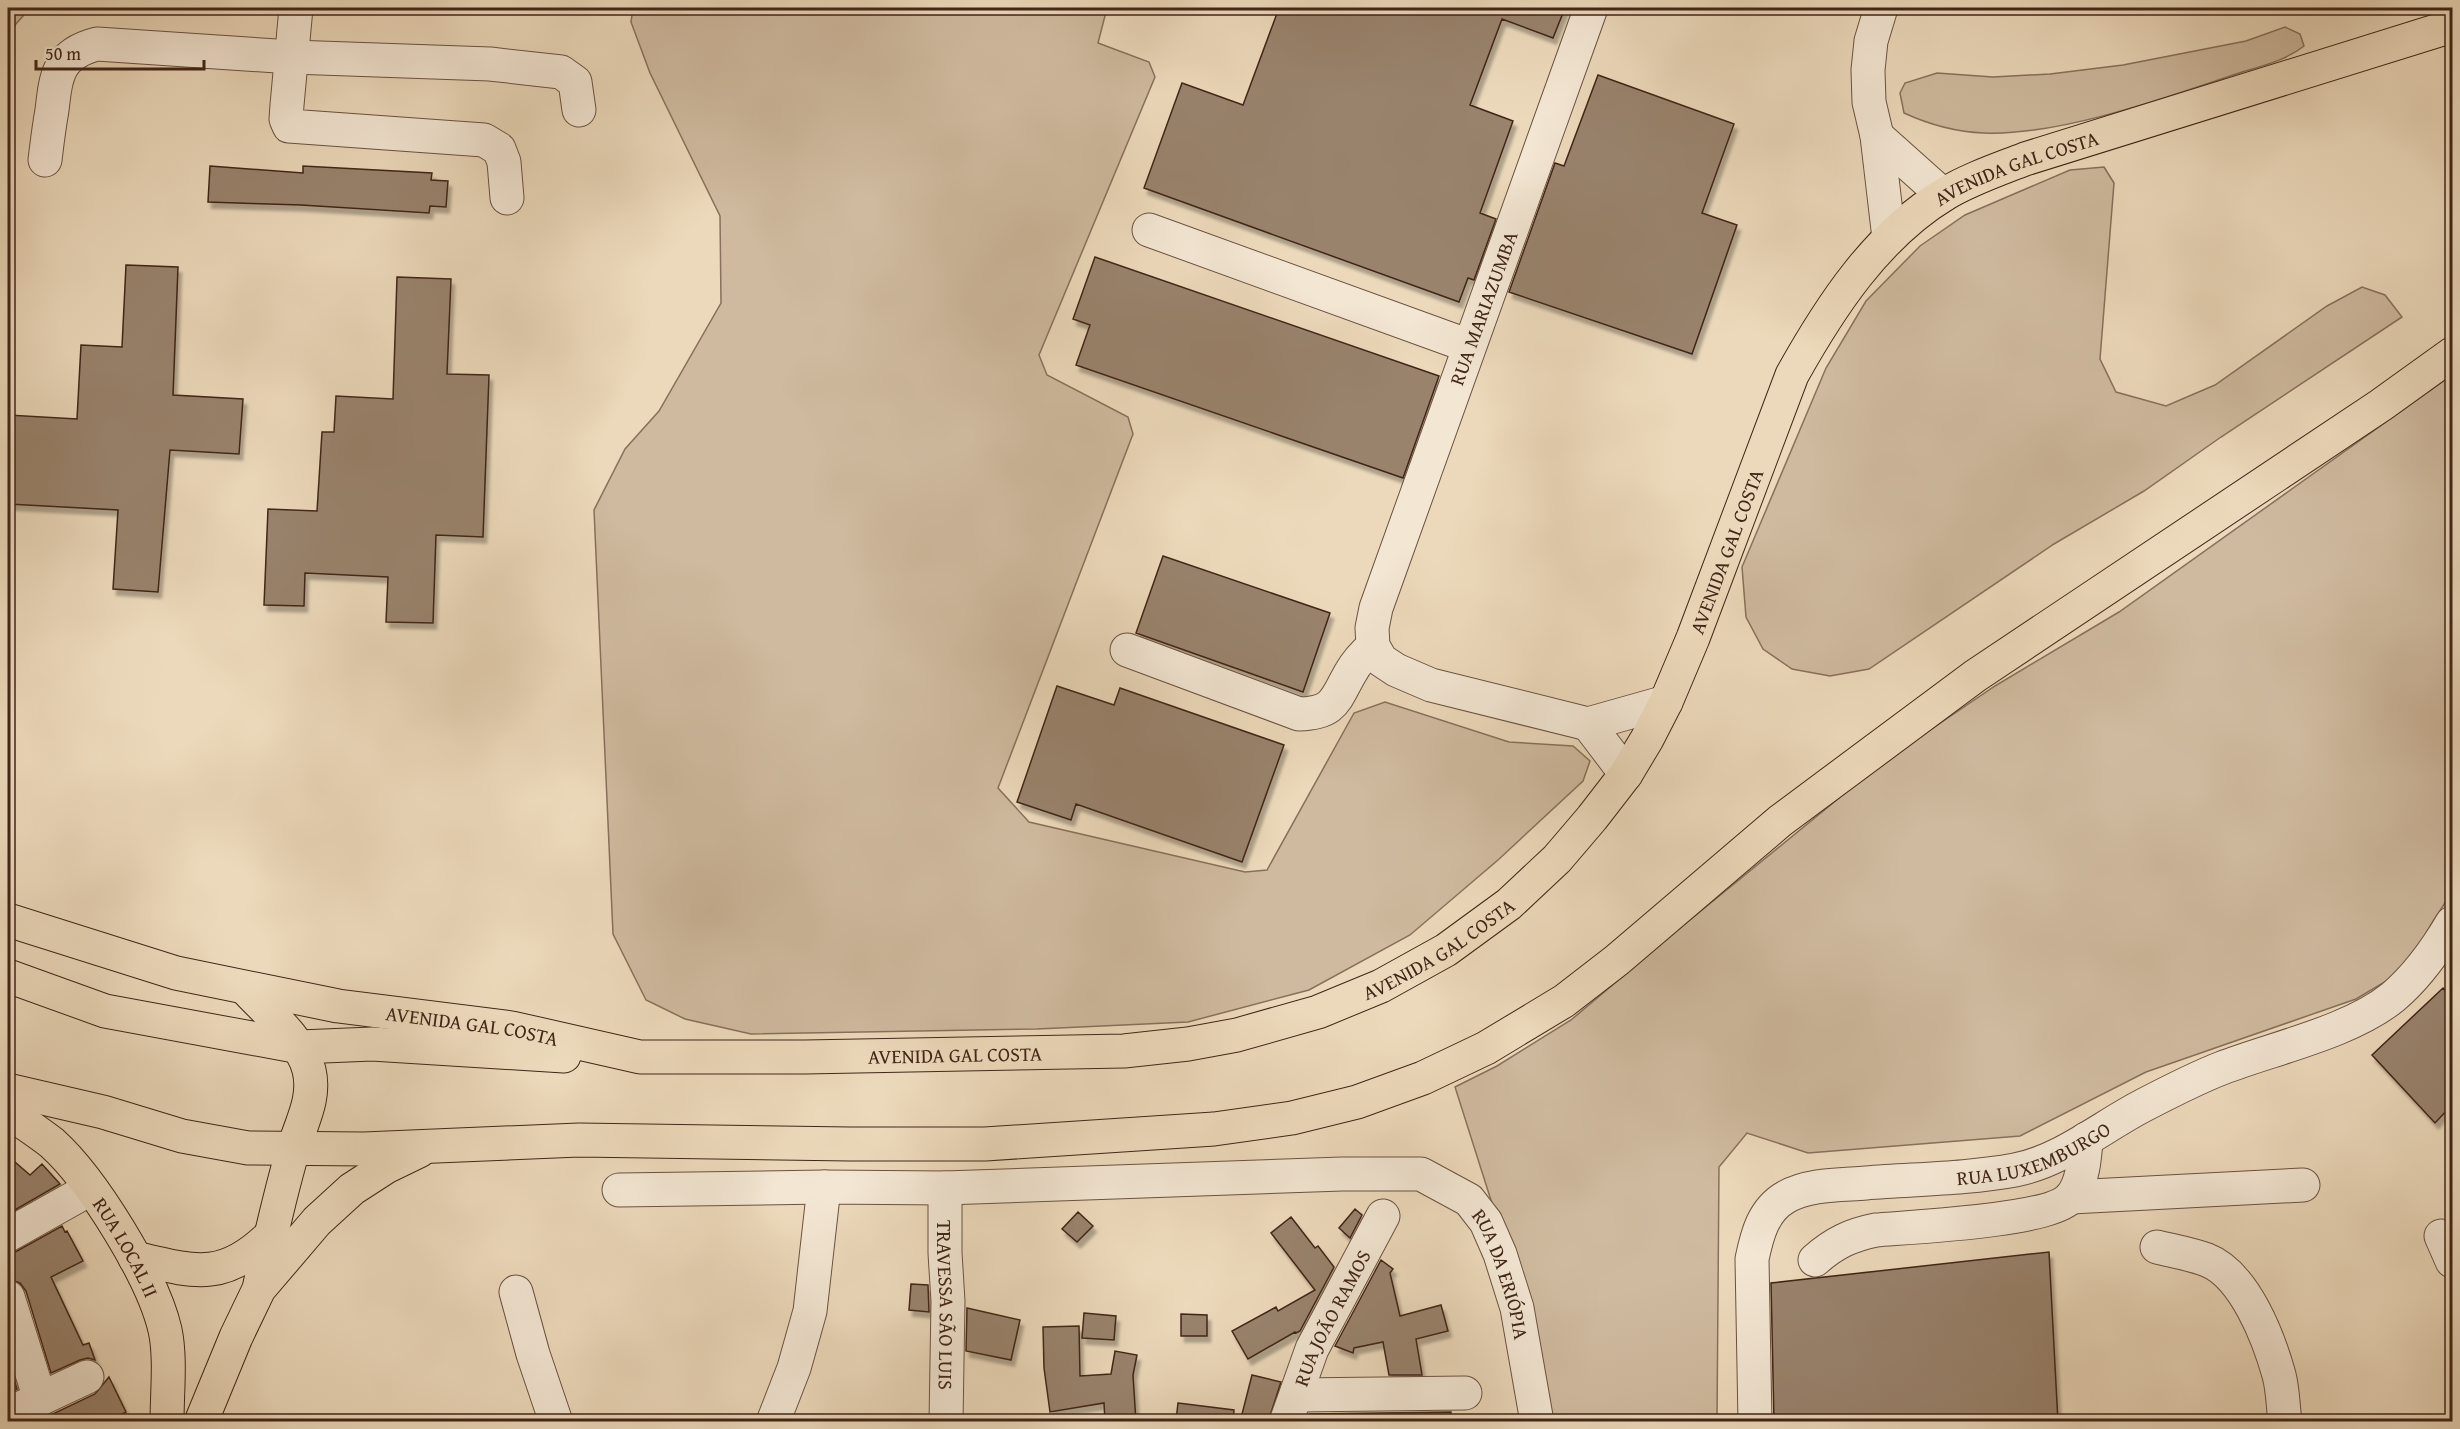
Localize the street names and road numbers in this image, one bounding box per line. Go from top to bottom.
street label: AVENIDA GAL COSTA [1928,123,2102,212]
street label: RUA MARIAZUMBA [1442,227,1524,389]
street label: AVENIDA GAL COSTA [1681,465,1770,638]
street label: AVENIDA GAL COSTA [1358,890,1520,1007]
street label: AVENIDA GAL COSTA [384,998,561,1053]
street label: AVENIDA GAL COSTA [867,1038,1042,1070]
street label: RUA LUXEMBURGO [1955,1114,2116,1192]
street label: RUA LOCAL II [87,1191,167,1301]
street label: RUA DA ERIÓPIA [1466,1202,1537,1342]
street label: TRAVESSA SÃO LUIS [931,1220,963,1390]
street label: RUA JOÃO RAMOS [1286,1244,1377,1390]

